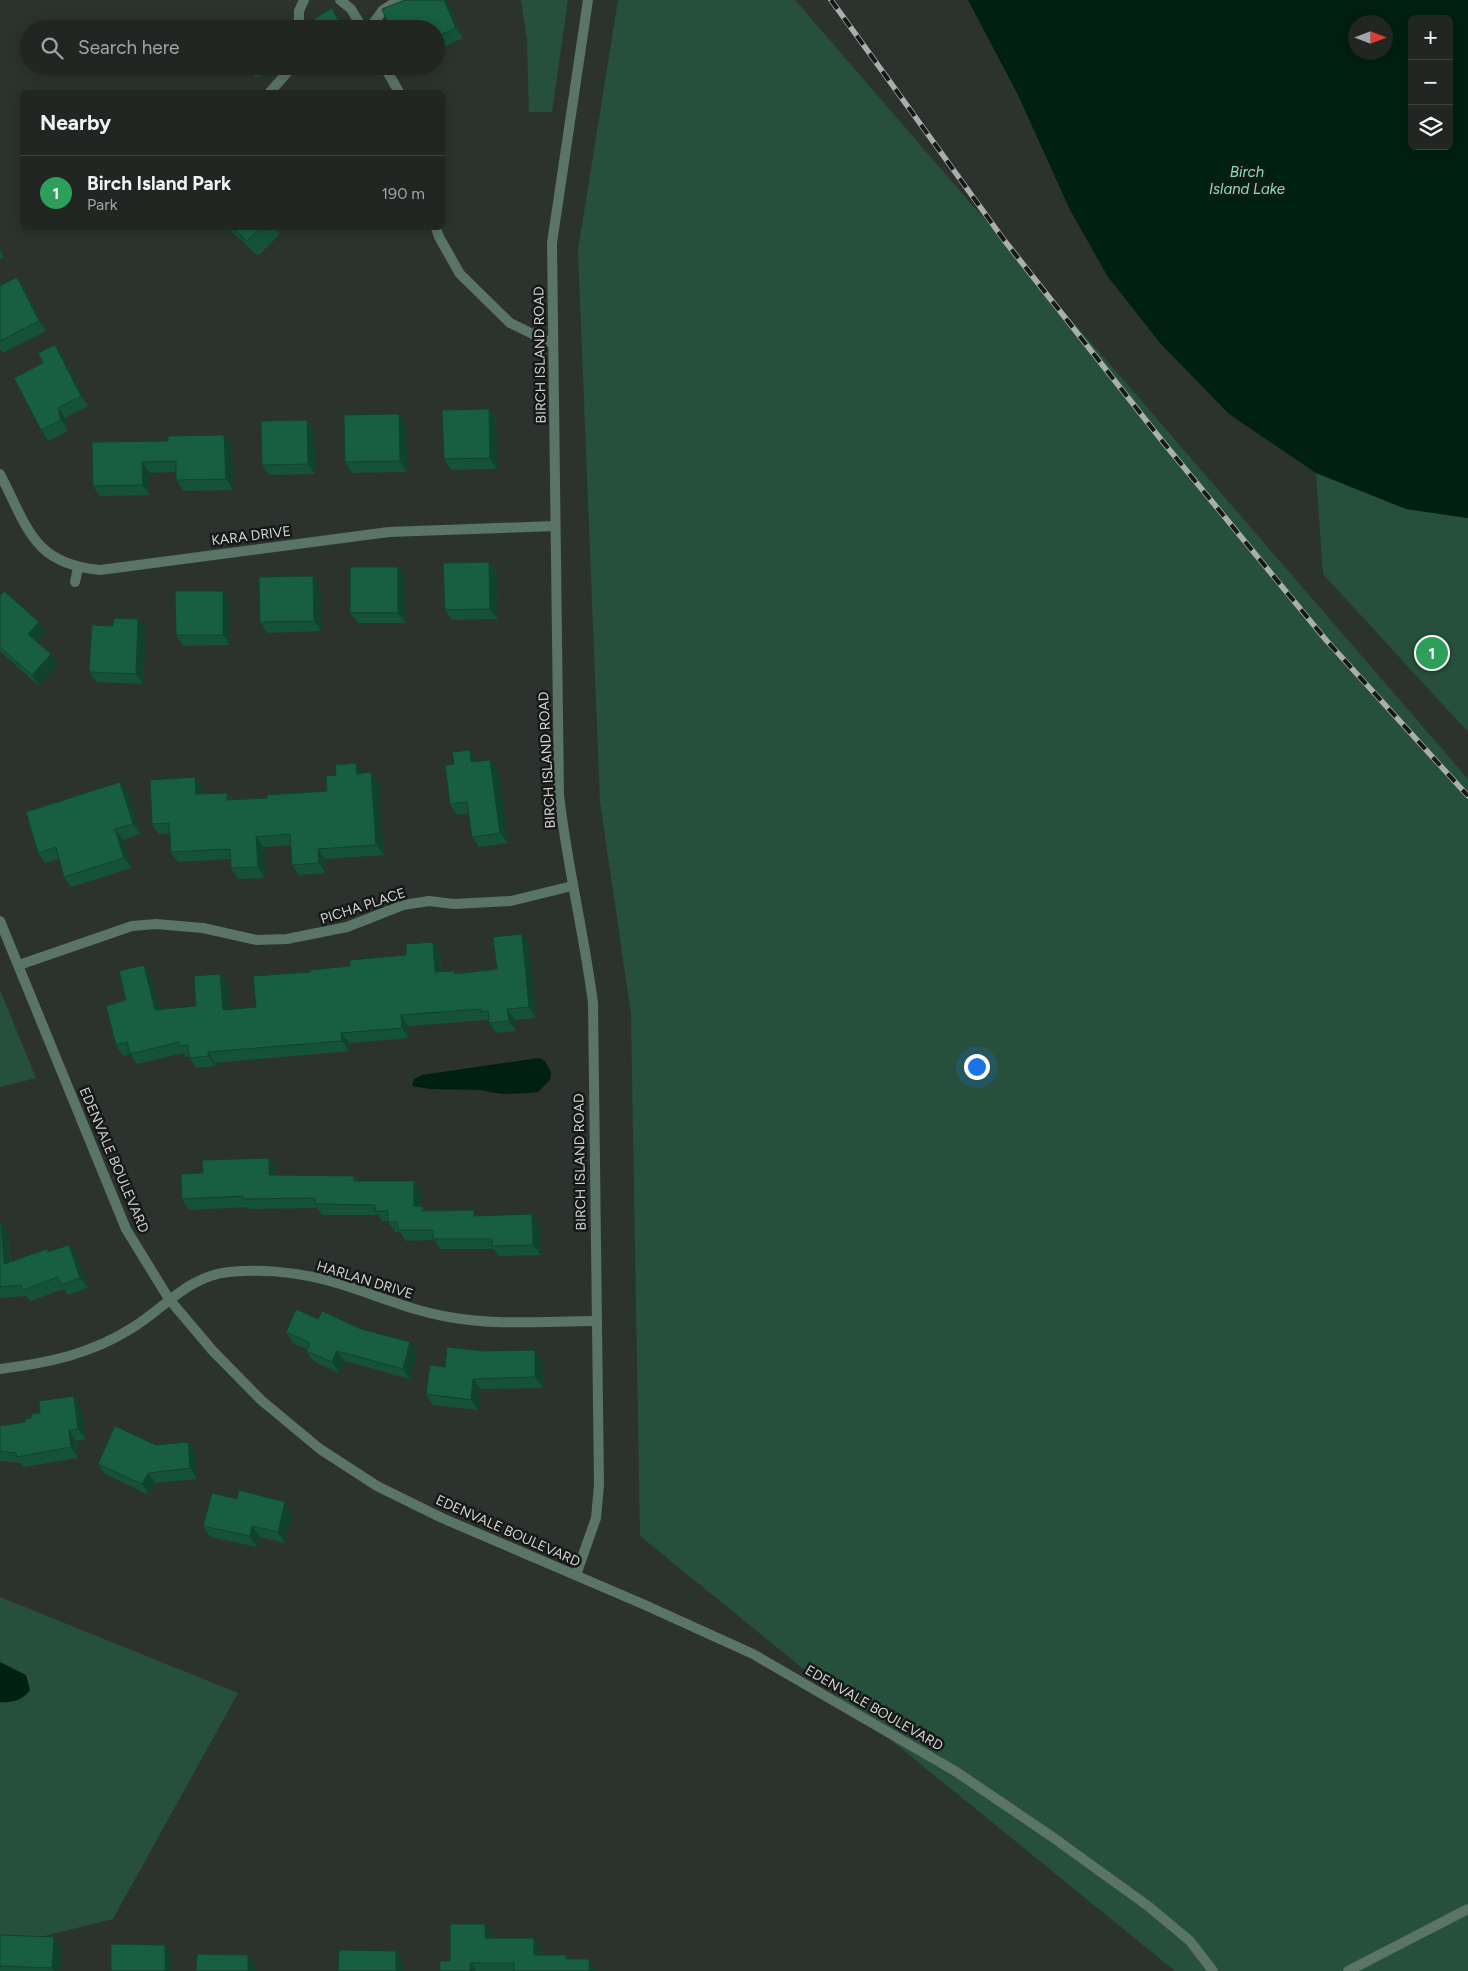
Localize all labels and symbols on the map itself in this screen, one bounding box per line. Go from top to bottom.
north arrow [1348,15,1393,60]
water label: Birch Island Lake [1209,163,1285,198]
street label: BIRCH ISLAND ROAD [530,286,550,424]
street label: KARA DRIVE [210,523,292,549]
pin: 1 [1416,634,1448,672]
street label: BIRCH ISLAND ROAD [535,691,559,829]
street label: PICHA PLACE [318,884,408,928]
your location [964,1054,990,1080]
street label: EDENVALE BOULEVARD [76,1085,152,1235]
street label: BIRCH ISLAND ROAD [570,1093,590,1231]
street label: HARLAN DRIVE [315,1257,415,1303]
street label: EDENVALE BOULEVARD [433,1491,583,1571]
street label: EDENVALE BOULEVARD [802,1662,946,1754]

